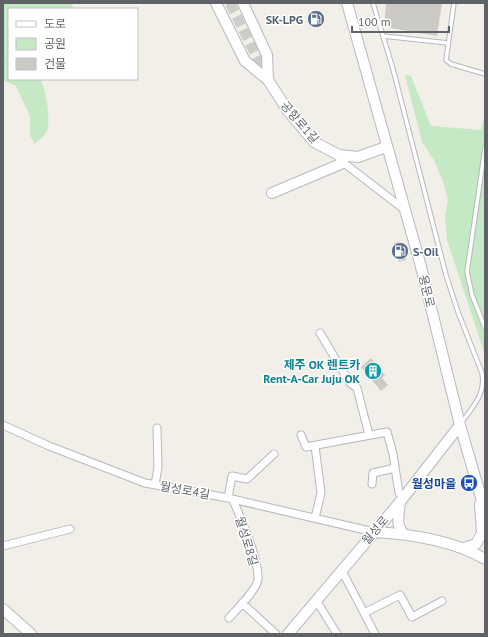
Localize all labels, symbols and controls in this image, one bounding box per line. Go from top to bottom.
legend [8,8,138,80]
scale bar [352,8,449,34]
fuel station icon: SK-LPG [306,9,326,29]
place label: SK-LPG [266,12,303,27]
text: 100 m [358,14,391,29]
text: 도로 [44,16,66,31]
text: 공원 [44,36,66,51]
text: 건물 [44,56,66,71]
street label: 공항로1길 [278,98,322,146]
fuel station icon: S-Oil [390,241,410,261]
place label: S-Oil [413,244,439,259]
street label: 용문로 [416,273,438,309]
place label: 제주 OK 렌트카 Rent-A-Car Juju OK [263,357,361,386]
building icon: 제주 OK 렌트카 Rent-A-Car Juju OK [363,361,383,381]
bus stop icon: 월성마을 [459,473,479,493]
place label: 월성마을 [412,476,456,491]
street label: 월성로4길 [159,478,211,502]
street label: 월성로 [358,513,392,547]
street label: 월성로8길 [232,515,262,567]

